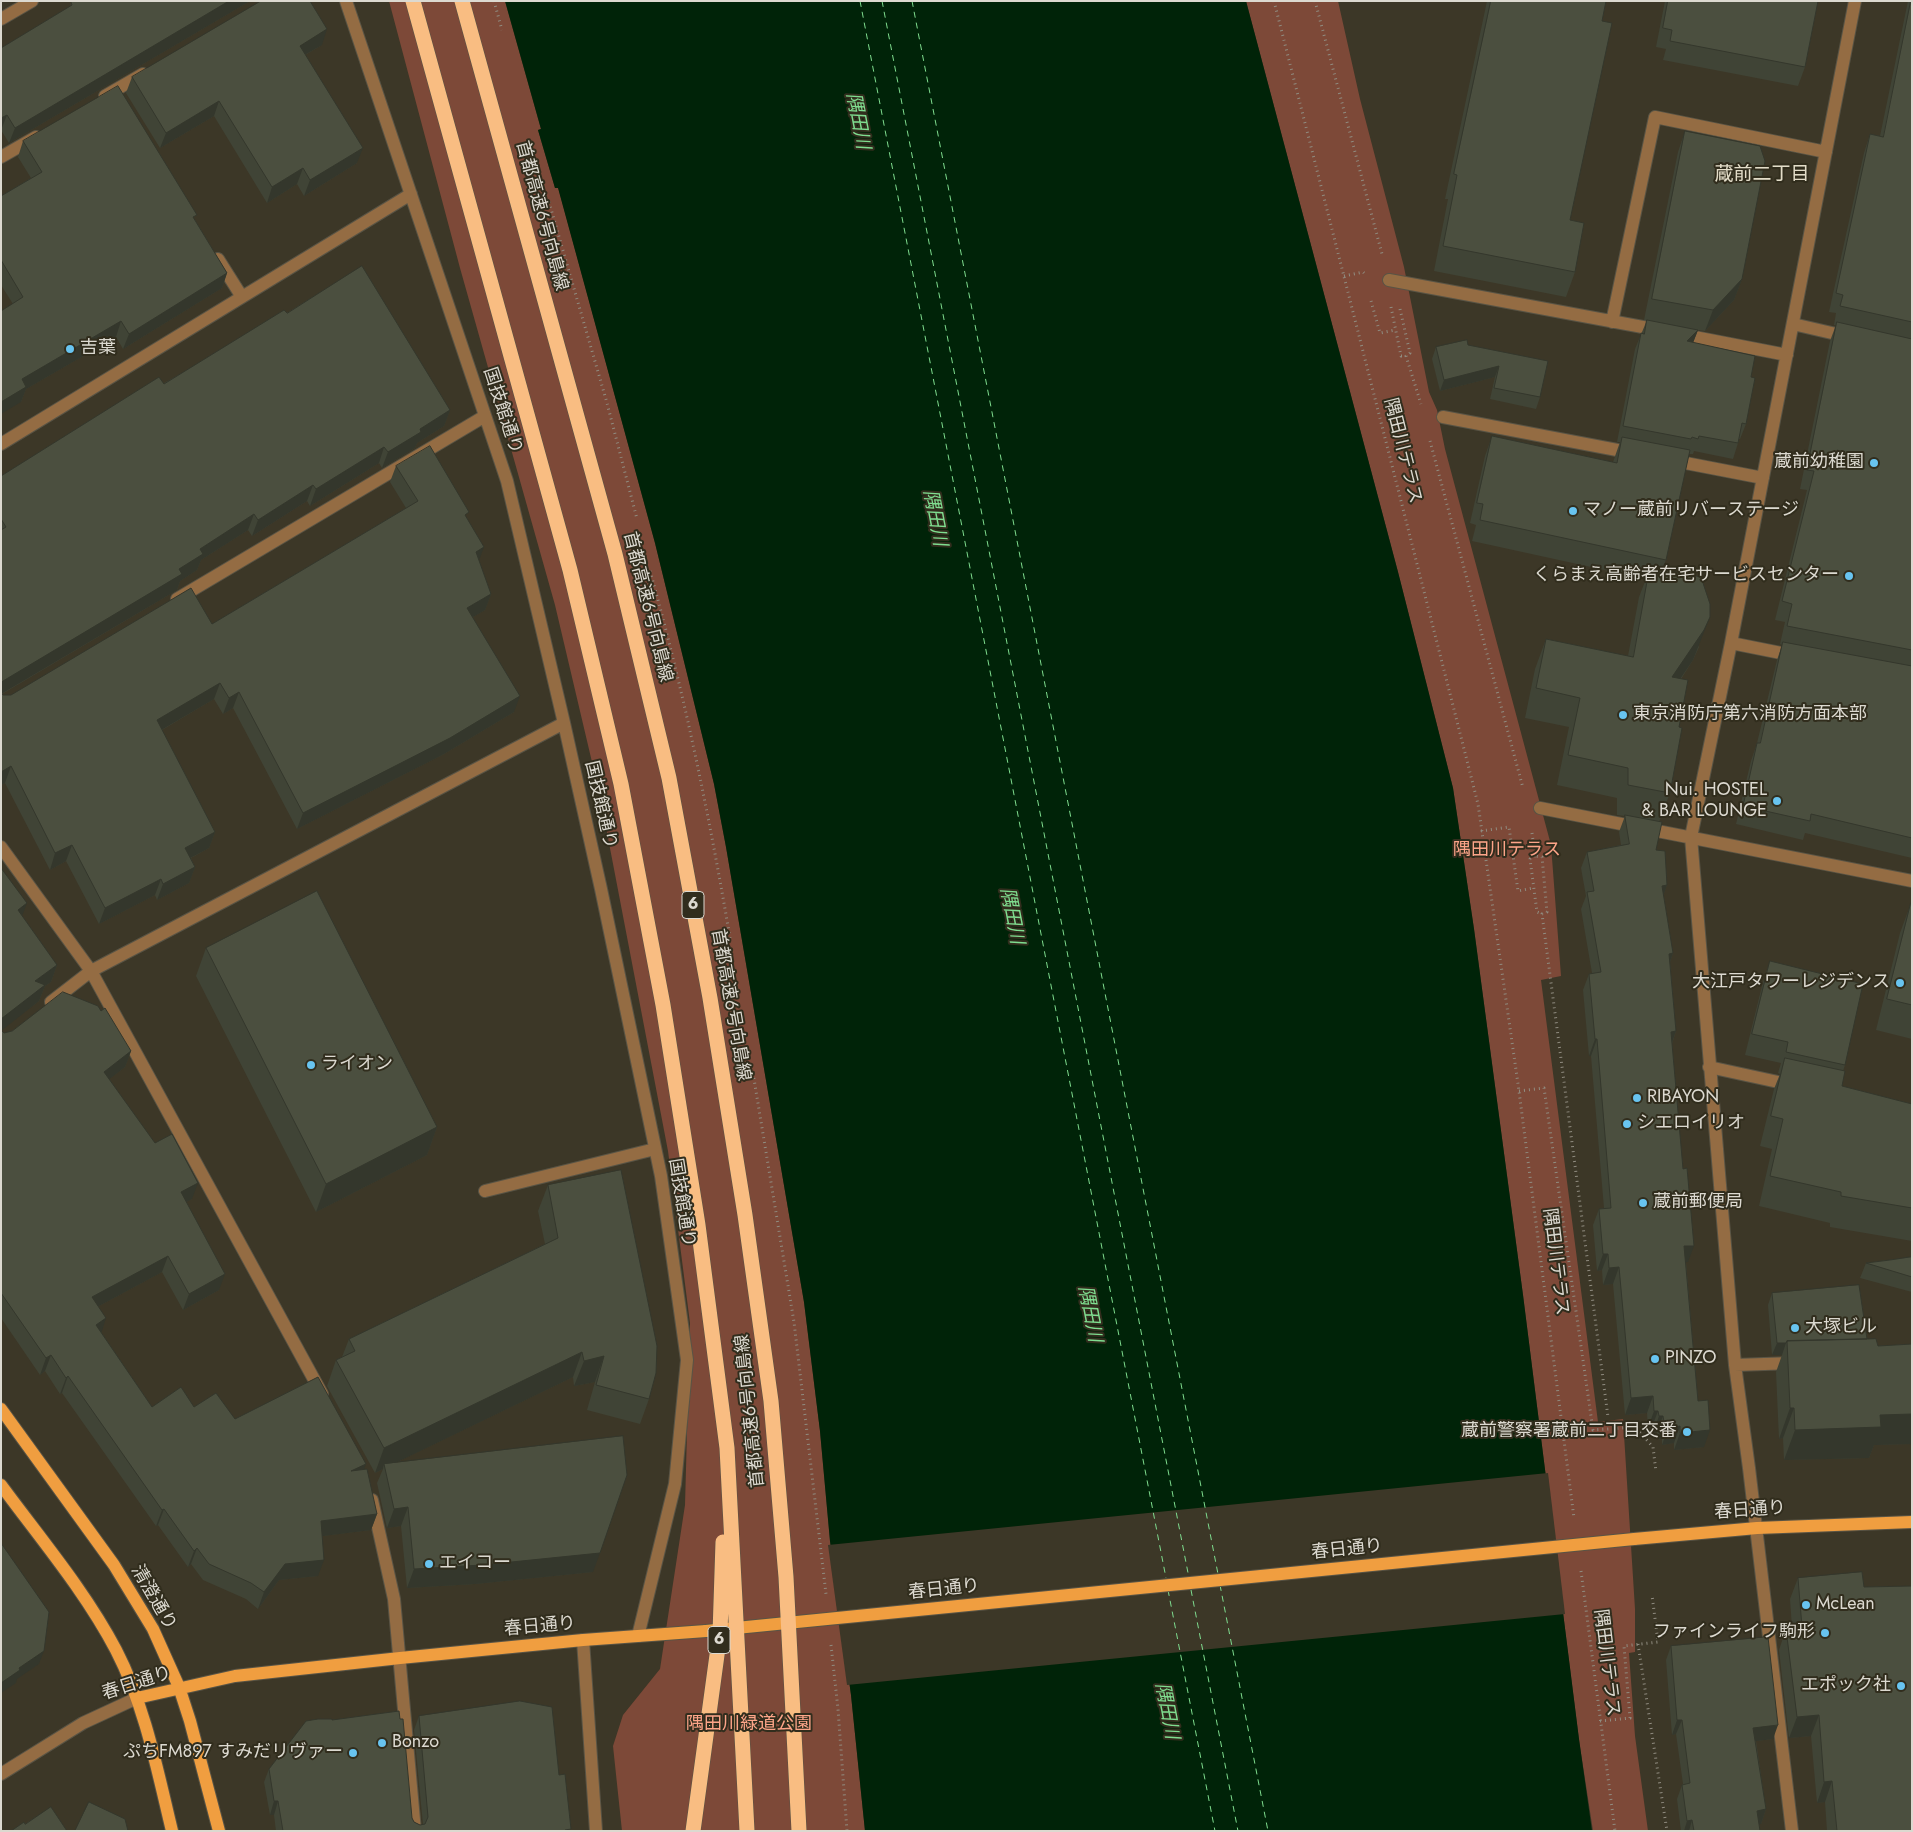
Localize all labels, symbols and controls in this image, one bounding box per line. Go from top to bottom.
water label: 隅田川 [840,91,874,151]
street label: 首都高速6号向島線 [511,139,571,293]
district label: 蔵前二丁目 [1715,164,1809,186]
place label: 吉葉 [80,338,116,360]
marker: 吉葉 [64,343,76,355]
street label: 国技館通り [478,365,526,457]
street label: 隅田川テラス [1378,396,1426,506]
place label: 蔵前幼稚園 [1774,452,1864,474]
marker: 蔵前幼稚園 [1868,457,1880,469]
water label: 隅田川 [917,488,951,548]
place label: マノー蔵前リバーステージ [1583,500,1799,522]
marker: マノー蔵前リバーステージ [1567,505,1579,517]
street label: 首都高速6号向島線 [618,529,676,685]
place label: くらまえ高齢者在宅サービスセンター [1533,565,1839,587]
marker: くらまえ高齢者在宅サービスセンター [1843,570,1855,582]
place label: 東京消防庁第六消防方面本部 [1633,704,1867,726]
marker: 東京消防庁第六消防方面本部 [1617,709,1629,721]
street label: 国技館通り [579,759,621,851]
place label: Nui. HOSTEL & BAR LOUNGE [1641,780,1767,822]
marker: Nui. HOSTEL & BAR LOUNGE [1771,795,1783,807]
park label: 隅田川テラス [1453,840,1561,862]
water label: 隅田川 [994,886,1028,946]
road number: 6 [682,892,704,918]
street label: 首都高速6号向島線 [706,927,754,1083]
place label: 大江戸タワーレジデンス [1692,972,1890,994]
marker: 大江戸タワーレジデンス [1894,977,1906,989]
place label: ライオン [321,1054,393,1076]
marker: ライオン [305,1059,317,1071]
place label: RIBAYON [1647,1087,1719,1109]
marker: RIBAYON [1631,1092,1643,1104]
place label: シエロイリオ [1637,1113,1745,1135]
marker: シエロイリオ [1621,1118,1633,1130]
street label: 国技館通り [663,1157,699,1249]
place label: 蔵前郵便局 [1653,1192,1743,1214]
marker: 蔵前郵便局 [1637,1197,1649,1209]
street label: 隅田川テラス [1538,1207,1572,1317]
water label: 隅田川 [1072,1284,1106,1344]
place label: 大塚ビル [1805,1317,1877,1339]
marker: 大塚ビル [1789,1322,1801,1334]
street label: 首都高速6号向島線 [732,1333,770,1489]
place label: PINZO [1665,1348,1716,1370]
marker: PINZO [1649,1353,1661,1365]
place label: 蔵前警察署蔵前二丁目交番 [1461,1421,1677,1443]
marker: 蔵前警察署蔵前二丁目交番 [1681,1426,1693,1438]
street label: 春日通り [1713,1498,1787,1524]
street label: 春日通り [1310,1535,1384,1565]
place label: エイコー [439,1553,511,1575]
marker: エイコー [423,1558,435,1570]
street label: 清澄通り [126,1561,180,1635]
street label: 春日通り [907,1575,981,1605]
place label: McLean [1816,1594,1875,1616]
marker: McLean [1800,1599,1812,1611]
street label: 隅田川テラス [1589,1608,1623,1718]
street label: 春日通り [503,1613,577,1641]
place label: ファインライフ駒形 [1653,1622,1815,1644]
road number: 6 [708,1626,730,1654]
marker: ファインライフ駒形 [1819,1627,1831,1639]
street label: 春日通り [99,1663,175,1705]
place label: エポック社 [1801,1675,1891,1697]
marker: エポック社 [1895,1680,1907,1692]
water label: 隅田川 [1149,1681,1183,1741]
park label: 隅田川緑道公園 [686,1714,812,1736]
place label: Bonzo [392,1732,439,1754]
marker: Bonzo [376,1737,388,1749]
place label: ぷちFM897 すみだリヴァー [123,1742,343,1764]
marker: ぷちFM897 すみだリヴァー [347,1747,359,1759]

